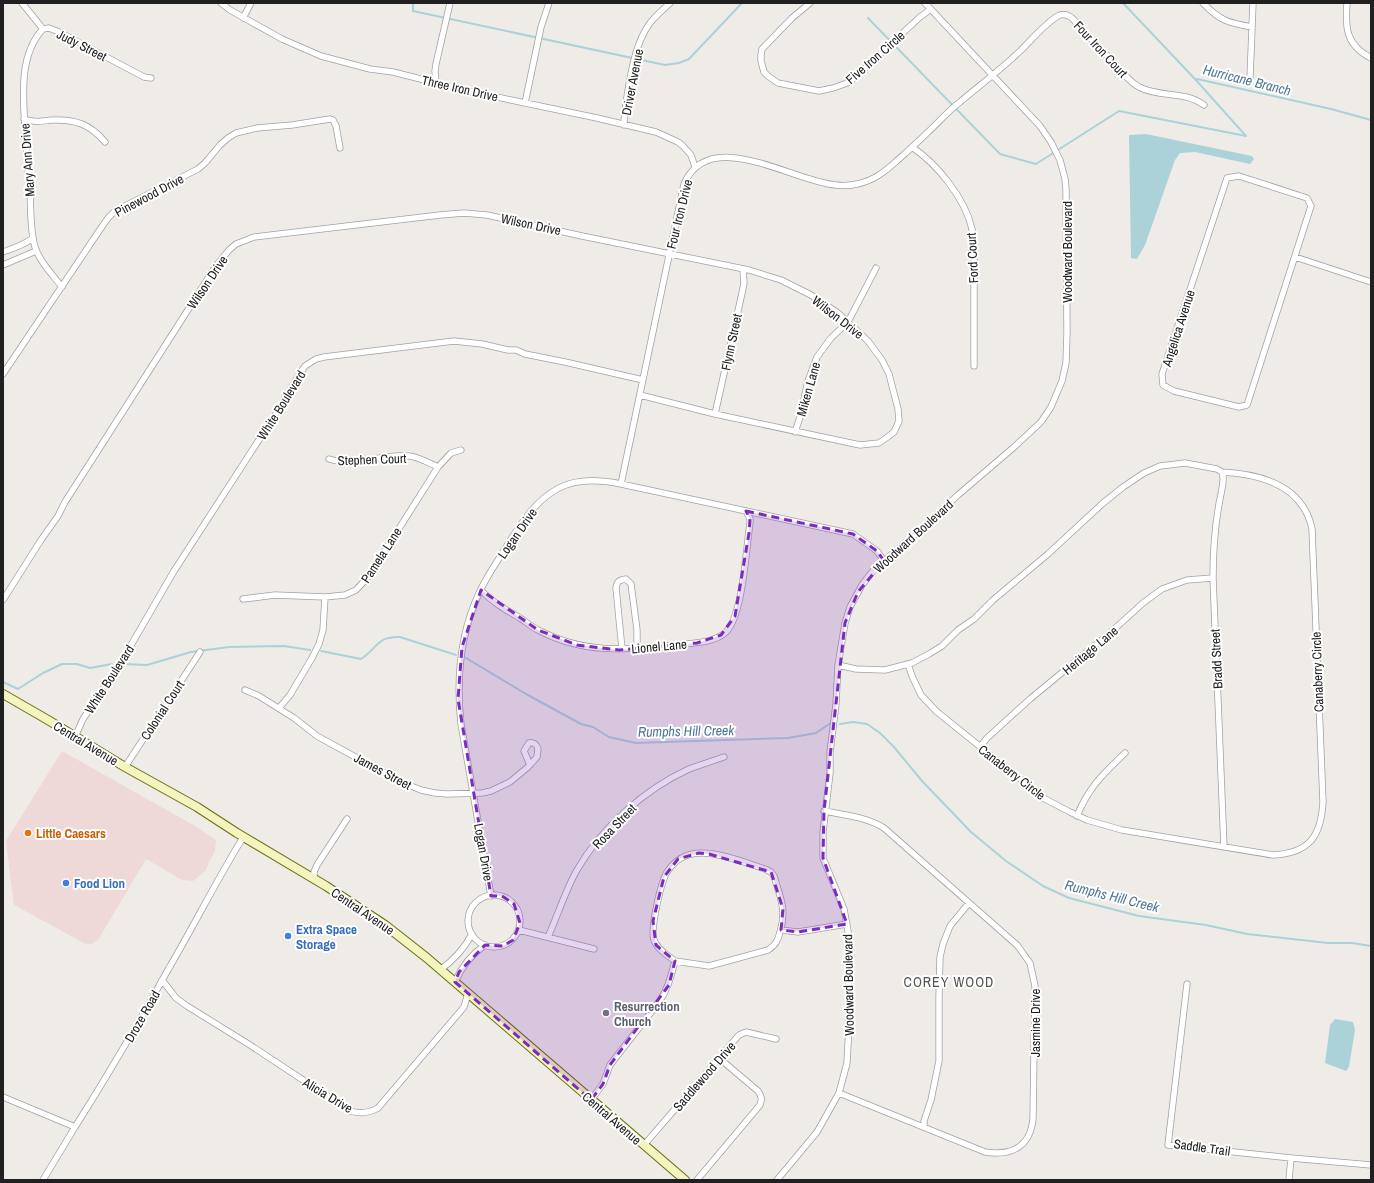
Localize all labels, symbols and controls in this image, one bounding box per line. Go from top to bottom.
street label: Four Iron Court [1070,17,1131,81]
street label: Judy Street [54,26,110,65]
street label: Five Iron Circle [842,27,908,88]
street label: Driver Avenue [618,47,647,117]
water label: Hurricane Branch [1201,60,1293,100]
street label: Three Iron Drive [420,71,500,106]
street label: Mary Ann Drive [16,123,39,197]
street label: Pinewood Drive [112,170,187,221]
street label: Four Iron Drive [663,177,696,251]
street label: Woodward Boulevard [1059,201,1076,303]
street label: Wilson Drive [499,210,563,239]
street label: Ford Court [963,232,982,284]
street label: Wilson Drive [183,252,232,312]
street label: Angelica Avenue [1158,288,1199,370]
street label: Wilson Drive [808,292,867,343]
street label: Flynn Street [717,312,746,372]
street label: Miken Lane [793,360,824,418]
street label: White Boulevard [253,367,310,443]
street label: Stephen Court [337,450,407,469]
street label: Woodward Boulevard [870,496,957,577]
street label: Logan Drive [494,505,541,562]
street label: Pamela Lane [357,524,406,586]
street label: Heritage Lane [1059,622,1122,679]
street label: Bradd Street [1206,629,1227,689]
street label: Canaberry Circle [1308,631,1327,713]
street label: Lionel Lane [631,636,688,657]
street label: White Boulevard [81,642,138,717]
street label: Colonial Court [137,677,188,743]
street label: Central Avenue [50,717,121,769]
water label: Rumphs Hill Creek [638,721,736,741]
street label: Canaberry Circle [975,741,1049,804]
street label: James Street [351,749,415,794]
street label: Rosa Street [589,800,640,853]
street label: Logan Drive [470,822,497,882]
place label: Little Caesars [36,825,106,842]
marker: Little Caesars [23,828,33,838]
place label: Food Lion [74,875,125,892]
water label: Rumphs Hill Creek [1063,876,1162,917]
marker: Food Lion [61,878,71,888]
street label: Central Avenue [328,884,398,939]
place label: Extra Space Storage [296,921,357,953]
marker: Extra Space Storage [283,931,293,941]
street label: Woodward Boulevard [839,934,858,1036]
district label: COREY WOOD [904,973,994,991]
street label: Droze Road [121,987,164,1045]
street label: Jasmine Drive [1027,989,1044,1057]
place label: Resurrection Church [614,998,680,1030]
marker: Resurrection Church [601,1008,611,1018]
street label: Saddlewood Drive [669,1038,739,1115]
street label: Alicia Drive [299,1073,356,1117]
street label: Central Avenue [579,1088,645,1149]
street label: Saddle Trail [1173,1135,1231,1160]

